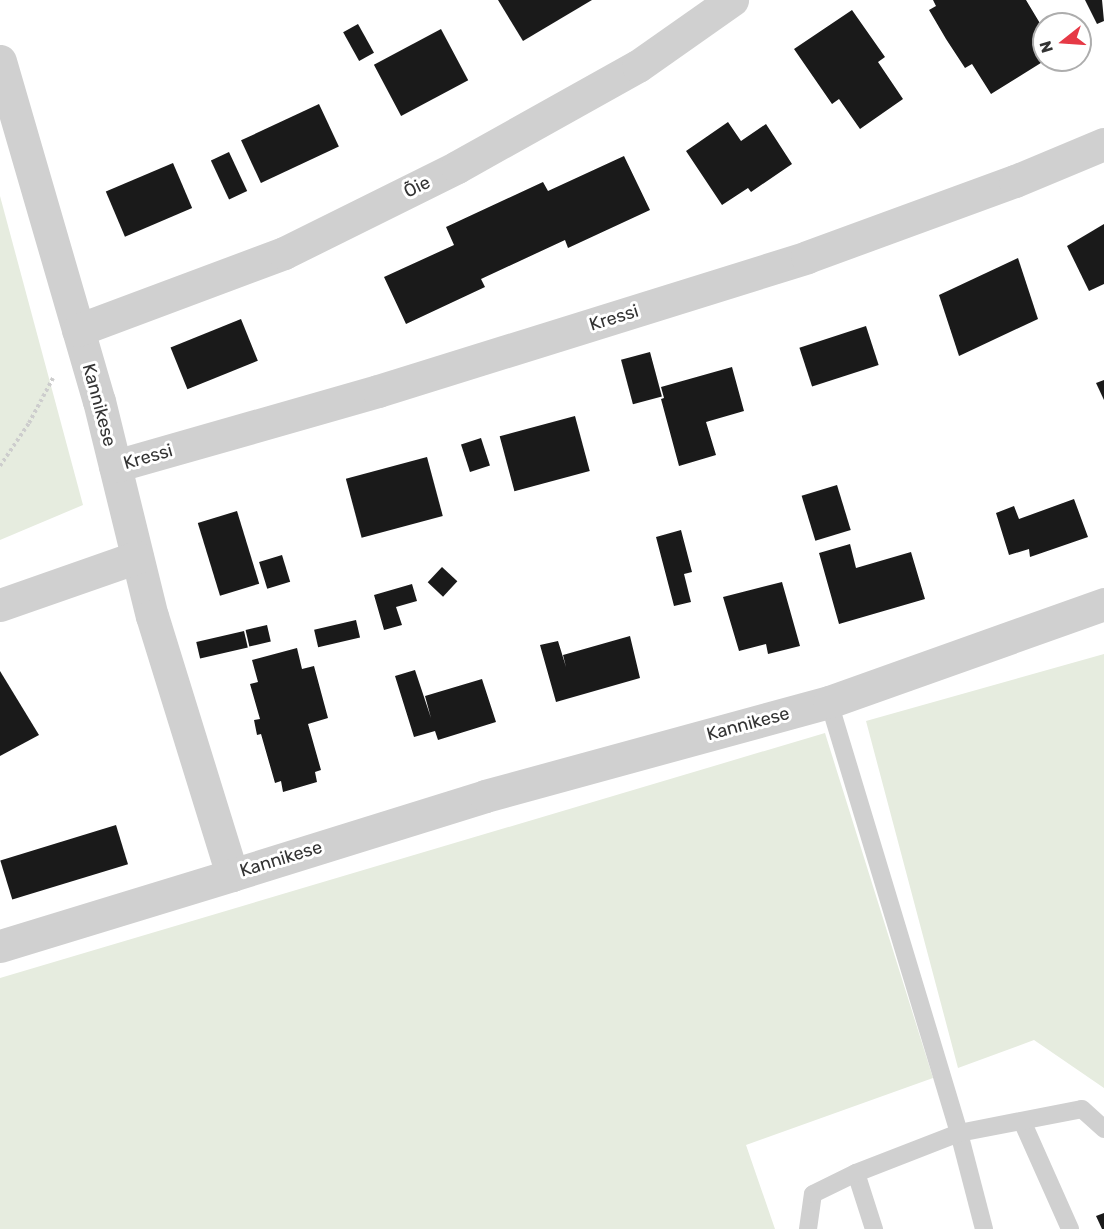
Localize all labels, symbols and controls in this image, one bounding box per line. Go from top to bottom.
north arrow [1032,12,1092,72]
text: N [1035,39,1057,55]
street label: Õie [400,171,434,203]
street label: Kressi [587,300,641,336]
street label: Kannikese [78,361,120,449]
street label: Kressi [121,440,175,474]
street label: Kannikese [704,703,792,745]
street label: Kannikese [237,836,325,882]

